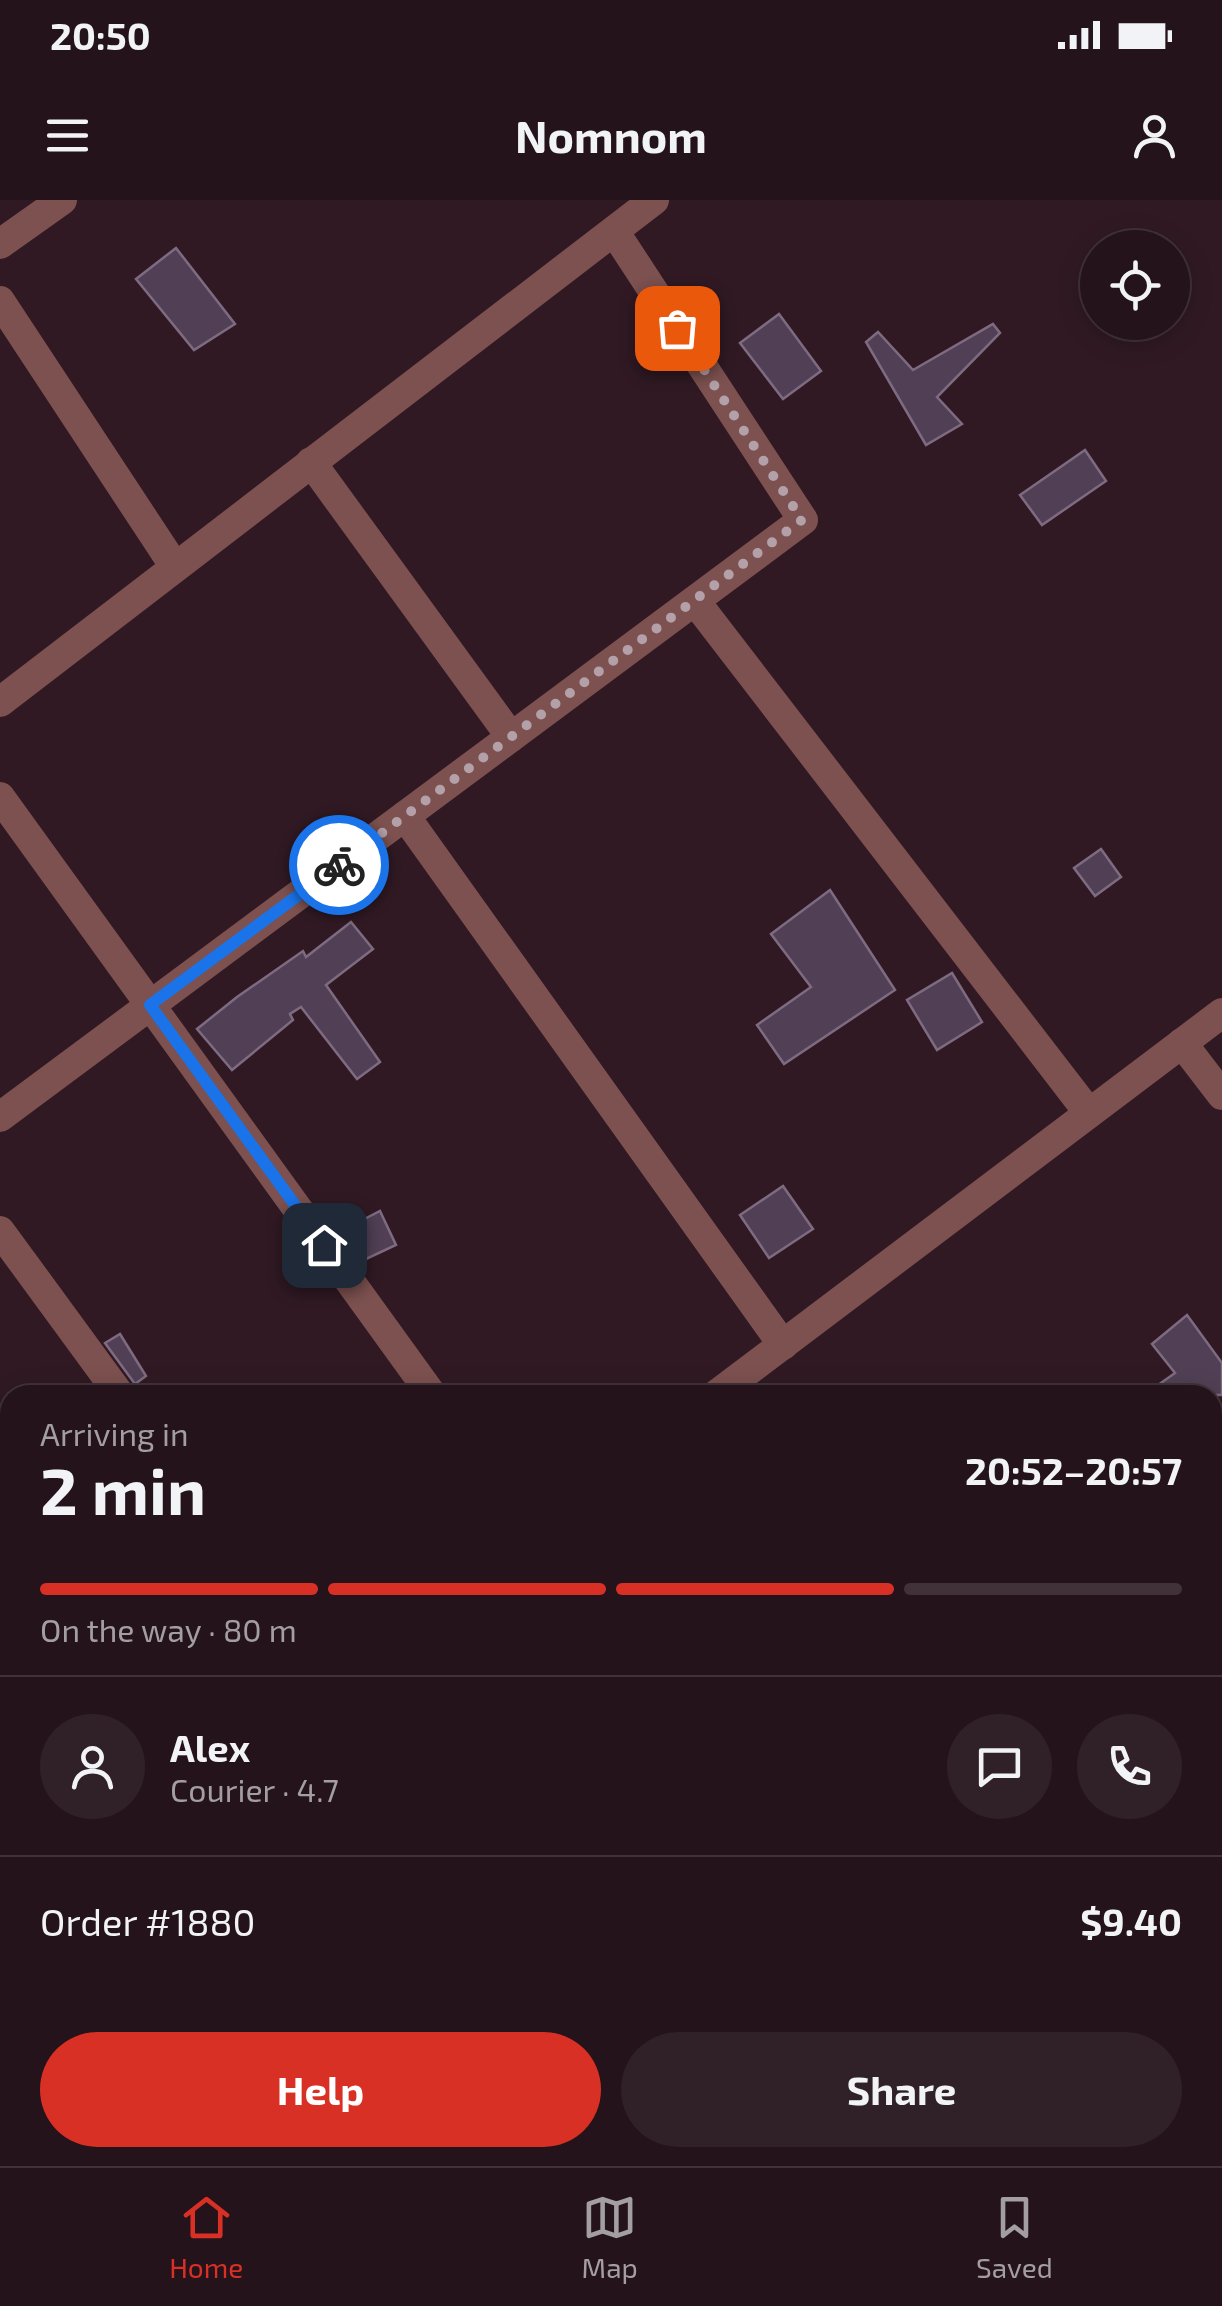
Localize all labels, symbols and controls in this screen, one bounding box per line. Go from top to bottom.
text: 20:50 [50,12,151,58]
icon: menu [40,108,95,163]
text: Nomnom [515,108,707,162]
icon: person [1127,108,1182,163]
map controls [1080,230,1190,340]
button: locate [1080,230,1190,340]
pin [635,286,720,371]
icon: bag [650,301,705,356]
courier [289,815,389,915]
icon: bike [312,838,367,893]
pin [282,1203,367,1288]
icon: home [297,1218,352,1273]
text: Arriving in [40,1414,189,1452]
text: 20:52–20:57 [965,1447,1182,1493]
text: 2 min [40,1450,206,1528]
text: On the way · 80 m [40,1610,297,1648]
button: person [40,1714,145,1819]
button: chat [947,1714,1052,1819]
button: phone [1077,1714,1182,1819]
text: Alex [170,1724,250,1770]
text: Courier · 4.7 [170,1770,339,1808]
text: Order #1880 [40,1898,256,1944]
text: $9.40 [1080,1898,1182,1944]
button: Help [40,2032,601,2147]
button: Share [621,2032,1182,2147]
tab: Home [169,2190,243,2284]
tab: Map [582,2190,638,2284]
tab: Saved [976,2190,1053,2284]

